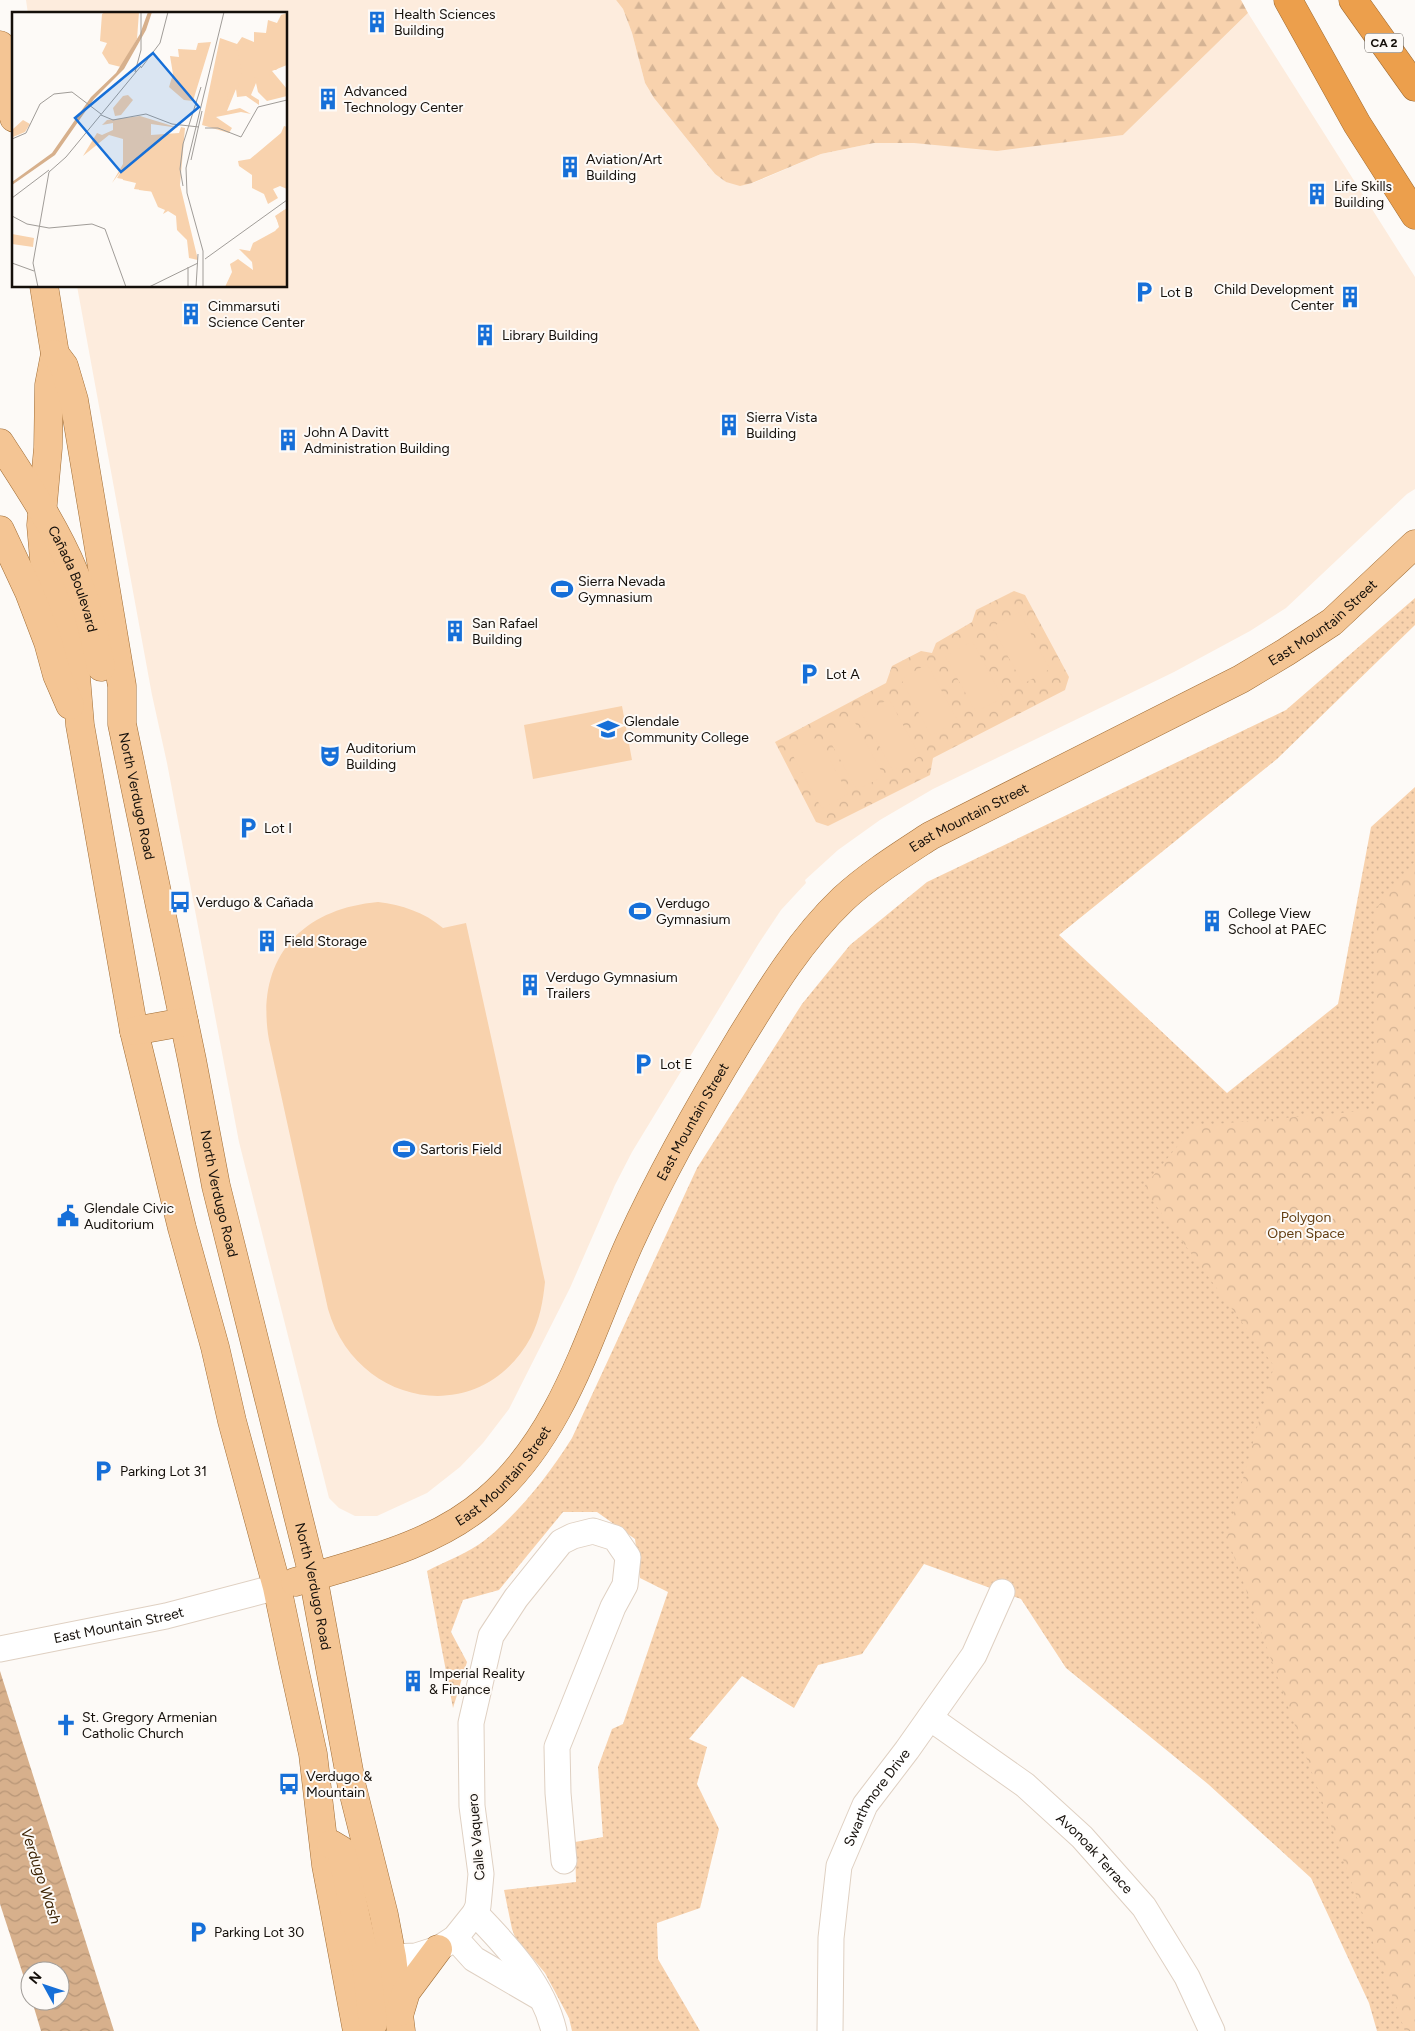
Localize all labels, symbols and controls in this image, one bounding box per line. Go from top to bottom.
place label: Health Sciences Building [394,6,496,39]
building icon: Health Sciences Building [364,9,390,35]
inset map [12,12,288,288]
road number: CA 2 [1365,34,1403,52]
place label: Advanced Technology Center [344,83,464,116]
building icon: Advanced Technology Center [315,86,341,112]
place label: Aviation/Art Building [586,151,662,184]
building icon: Aviation/Art Building [557,154,583,180]
place label: Life Skills Building [1334,178,1392,211]
building icon: Life Skills Building [1304,181,1330,207]
parking icon: Lot B [1131,279,1157,305]
place label: Child Development Center [1214,281,1334,314]
place label: Lot B [1160,284,1193,301]
building icon: Child Development Center [1337,284,1363,310]
place label: Cimmarsuti Science Center [208,298,305,331]
building icon: Cimmarsuti Science Center [178,301,204,327]
building icon: Library Building [472,322,498,348]
place label: Library Building [502,327,598,344]
place label: Sierra Vista Building [746,409,817,442]
building icon: Sierra Vista Building [716,412,742,438]
place label: John A Davitt Administration Building [304,424,450,457]
building icon: John A Davitt Administration Building [275,427,301,453]
street label: Cañada Boulevard [44,523,101,634]
place label: Sierra Nevada Gymnasium [578,573,665,606]
sports icon: Sierra Nevada Gymnasium [549,576,575,602]
street label: East Mountain Street [1265,576,1381,670]
place label: San Rafael Building [472,615,538,648]
building icon: San Rafael Building [442,618,468,644]
parking icon: Lot A [796,661,822,687]
place label: Lot A [826,666,860,683]
place label: Glendale Community College [624,713,749,746]
school or university icon: Glendale Community College [595,716,621,742]
street label: North Verdugo Road [115,731,158,861]
place label: Auditorium Building [346,740,416,773]
theatre icon: Auditorium Building [317,743,343,769]
street label: East Mountain Street [906,780,1031,856]
parking icon: Lot I [235,815,261,841]
place label: Lot I [264,820,292,837]
bus stop icon: Verdugo & Cañada [167,889,193,915]
place label: Verdugo & Cañada [196,894,313,911]
place label: Verdugo Gymnasium [656,895,730,928]
sports icon: Verdugo Gymnasium [627,898,653,924]
place label: College View School at PAEC [1228,905,1327,938]
building icon: College View School at PAEC [1199,908,1225,934]
building icon: Field Storage [254,928,280,954]
place label: Field Storage [284,933,367,950]
place label: Verdugo Gymnasium Trailers [546,969,678,1002]
building icon: Verdugo Gymnasium Trailers [517,972,543,998]
parking icon: Lot E [630,1051,656,1077]
place label: Lot E [660,1056,692,1073]
street label: East Mountain Street [653,1060,733,1184]
street label: North Verdugo Road [197,1129,241,1259]
sports icon: Sartoris Field [391,1136,417,1162]
place label: Sartoris Field [420,1141,502,1158]
place label: Glendale Civic Auditorium [84,1200,175,1233]
public building icon: Glendale Civic Auditorium [55,1203,81,1229]
park label: Polygon Open Space [1267,1209,1345,1242]
street label: East Mountain Street [452,1423,555,1530]
parking icon: Parking Lot 31 [90,1458,116,1484]
place label: Parking Lot 31 [120,1463,207,1480]
street label: North Verdugo Road [291,1521,335,1652]
street label: East Mountain Street [52,1604,186,1647]
place label: Imperial Reality & Finance [429,1665,525,1698]
building icon: Imperial Reality & Finance [400,1668,426,1694]
place label: St. Gregory Armenian Catholic Church [82,1709,217,1742]
church icon: St. Gregory Armenian Catholic Church [53,1712,79,1738]
street label: Swarthmore Drive [840,1745,914,1849]
place label: Verdugo & Mountain [306,1768,372,1801]
bus stop icon: Verdugo & Mountain [276,1771,302,1797]
street label: Calle Vaquero [464,1793,489,1881]
street label: Avonoak Terrace [1053,1810,1136,1898]
water label: Verdugo Wash [17,1826,65,1926]
parking icon: Parking Lot 30 [185,1919,211,1945]
place label: Parking Lot 30 [214,1924,304,1941]
north arrow [20,1961,70,2011]
text: N [25,1968,45,1988]

